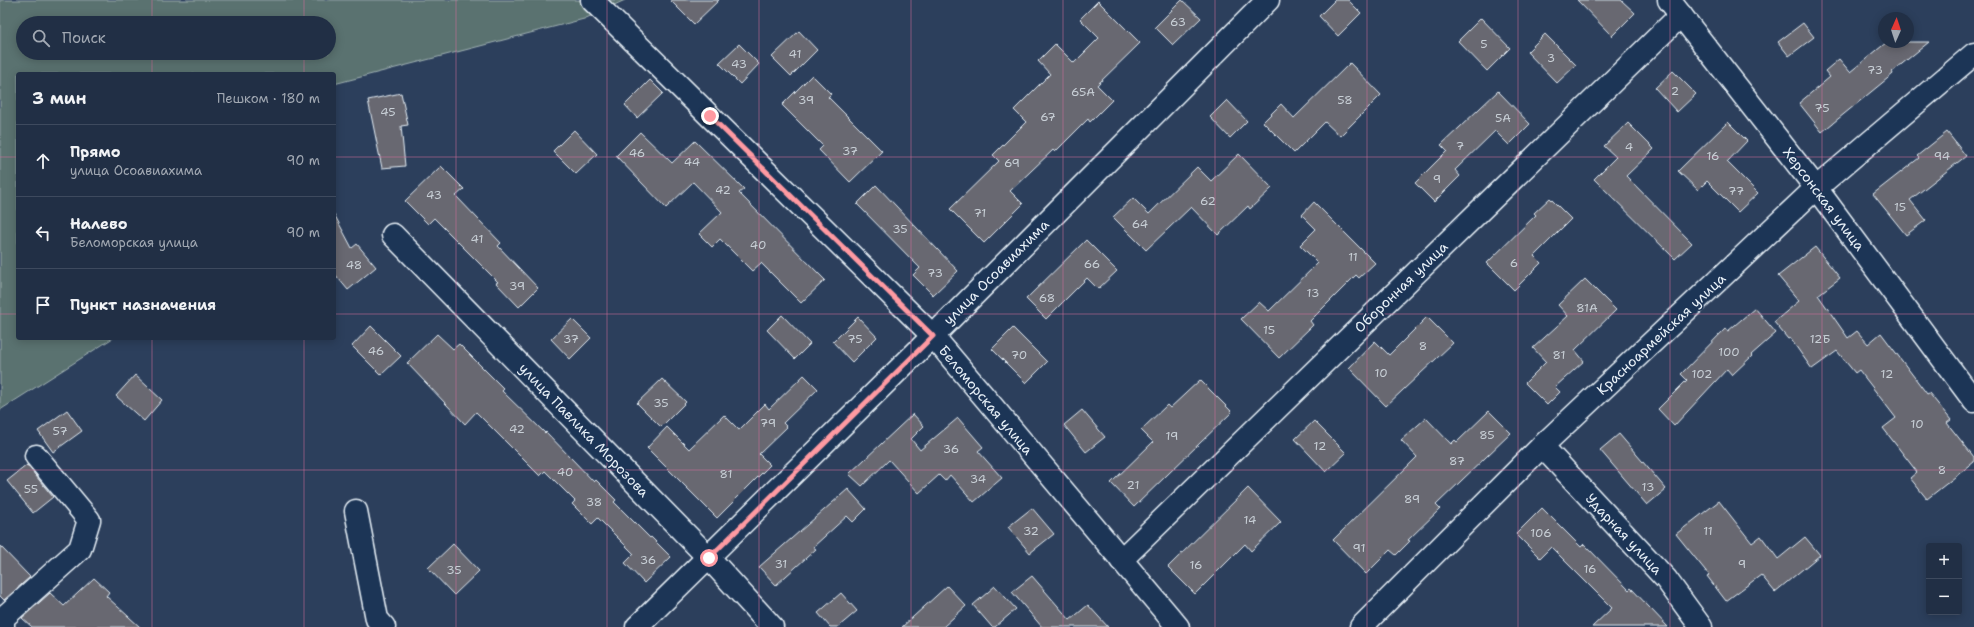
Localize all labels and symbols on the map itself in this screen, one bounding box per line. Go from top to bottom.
north arrow [1878,12,1914,48]
house number: 63 [1170,14,1186,30]
house number: 5 [1480,36,1488,52]
house number: 41 [789,46,801,62]
house number: 3 [1547,50,1555,66]
house number: 43 [731,56,747,72]
house number: 73 [1867,62,1883,78]
house number: 2 [1671,83,1679,99]
house number: 65А [1071,84,1095,100]
house number: 39 [798,92,814,108]
house number: 58 [1337,92,1353,108]
house number: 75 [1814,100,1830,116]
house number: 45 [380,104,396,120]
route end [701,107,719,125]
house number: 67 [1040,109,1056,125]
house number: 5А [1495,110,1511,126]
house number: 7 [1456,138,1464,154]
house number: 4 [1625,139,1633,155]
house number: 37 [842,143,858,159]
street label: Херсонская улица [1779,144,1869,255]
house number: 46 [629,145,645,161]
house number: 16 [1706,148,1720,164]
house number: 94 [1934,148,1950,164]
house number: 44 [684,154,700,170]
house number: 69 [1004,155,1020,171]
house number: 9 [1433,171,1441,187]
house number: 42 [715,182,731,198]
house number: 77 [1728,183,1744,199]
house number: 43 [426,187,442,203]
house number: 62 [1200,193,1216,209]
house number: 15 [1894,199,1906,215]
house number: 71 [974,205,986,221]
street label: улица Осоавиахима [939,215,1053,329]
house number: 64 [1132,216,1148,232]
house number: 35 [892,221,908,237]
house number: 41 [471,231,483,247]
house number: 40 [750,237,766,253]
street label: Оборонная улица [1350,237,1452,336]
house number: 11 [1348,249,1358,265]
house number: 6 [1510,255,1518,271]
house number: 66 [1084,256,1100,272]
house number: 48 [346,257,362,273]
house number: 73 [927,265,943,281]
street label: Красноармейская улица [1593,269,1730,399]
house number: 39 [509,278,525,294]
house number: 13 [1307,285,1319,301]
house number: 68 [1039,290,1055,306]
house number: 81А [1576,300,1598,316]
house number: 15 [1263,322,1275,338]
house number: 37 [563,331,579,347]
house number: 75 [847,331,863,347]
house number: 12Б [1810,331,1830,347]
house number: 8 [1419,338,1427,354]
street label: Беломорская улица [935,341,1037,459]
house number: 46 [368,343,384,359]
house number: 100 [1718,344,1740,360]
house number: 70 [1011,347,1027,363]
house number: 81 [1553,347,1565,363]
street label: улица Павлика Морозова [515,359,653,501]
house number: 10 [1374,365,1388,381]
house number: 102 [1692,366,1712,382]
house number: 12 [1881,366,1893,382]
house number: 35 [653,395,669,411]
house number: 79 [760,415,776,431]
house number: 10 [1910,416,1924,432]
house number: 42 [509,421,525,437]
house number: 57 [52,423,68,439]
house number: 85 [1479,427,1495,443]
house number: 19 [1166,428,1178,444]
house number: 12 [1314,438,1326,454]
house number: 36 [943,441,959,457]
house number: 87 [1449,453,1465,469]
house number: 8 [1938,462,1946,478]
house number: 40 [557,464,573,480]
house number: 81 [720,466,732,482]
house number: 34 [970,471,986,487]
house number: 21 [1127,477,1139,493]
house number: 13 [1642,479,1654,495]
house number: 55 [24,481,38,497]
street label: Ударная улица [1582,490,1666,579]
house number: 89 [1404,491,1420,507]
house number: 38 [586,494,602,510]
house number: 14 [1244,512,1256,528]
house number: 32 [1023,523,1039,539]
house number: 11 [1703,523,1713,539]
house number: 106 [1530,525,1552,541]
house number: 91 [1352,540,1366,556]
route start [700,549,718,567]
house number: 36 [640,552,656,568]
house number: 31 [775,556,787,572]
house number: 9 [1738,556,1746,572]
house number: 16 [1189,557,1203,573]
house number: 16 [1583,561,1597,577]
house number: 35 [446,562,462,578]

